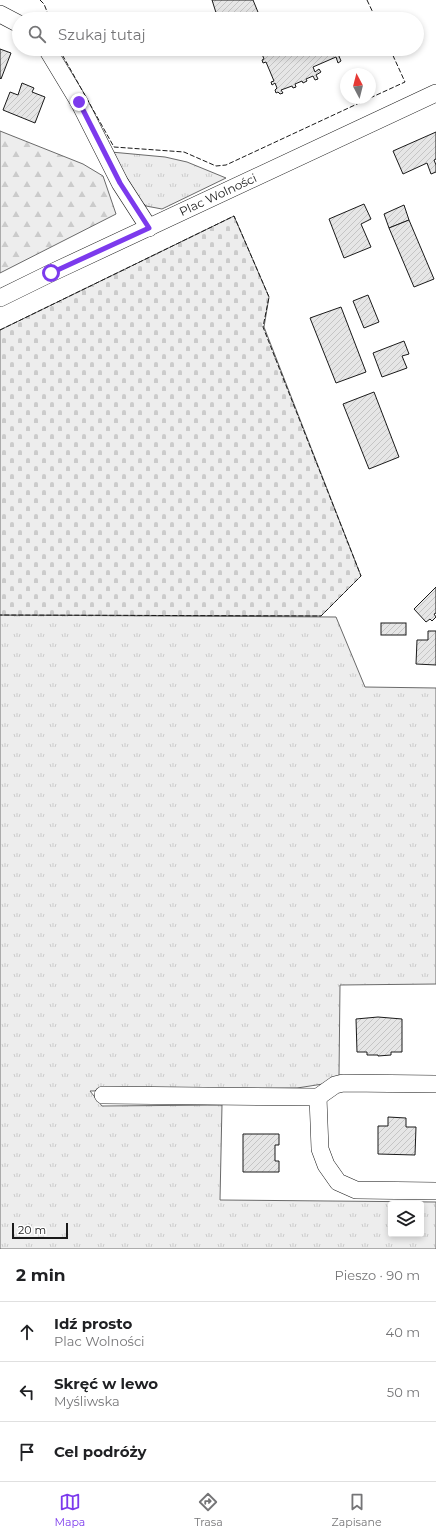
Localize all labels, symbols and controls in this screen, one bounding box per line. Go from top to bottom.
search box [12,12,424,56]
icon: search [26,23,48,45]
text: Szukaj tutaj [58,25,146,44]
north arrow [340,68,376,104]
route end [70,93,88,111]
street label: Plac Wolności [177,170,259,219]
route start [42,264,60,282]
map controls [388,1201,424,1237]
button: layers [388,1201,424,1237]
scale bar [12,1221,68,1240]
text: 20 m [18,1223,46,1237]
text: 2 min [16,1265,66,1285]
text: Pieszo · 90 m [334,1267,420,1283]
text: Idź prosto [54,1314,132,1333]
icon: ahead [16,1321,38,1343]
text: 40 m [386,1324,420,1340]
text: Plac Wolności [54,1333,145,1349]
text: Skręć w lewo [54,1374,158,1393]
icon: left [16,1381,38,1403]
text: 50 m [387,1384,420,1400]
text: Myśliwska [54,1393,120,1409]
icon: arrive [16,1441,38,1463]
text: Cel podróży [54,1442,146,1461]
tab: Mapa [54,1491,85,1529]
tab: Trasa [194,1491,223,1529]
tab: Zapisane [332,1491,382,1529]

